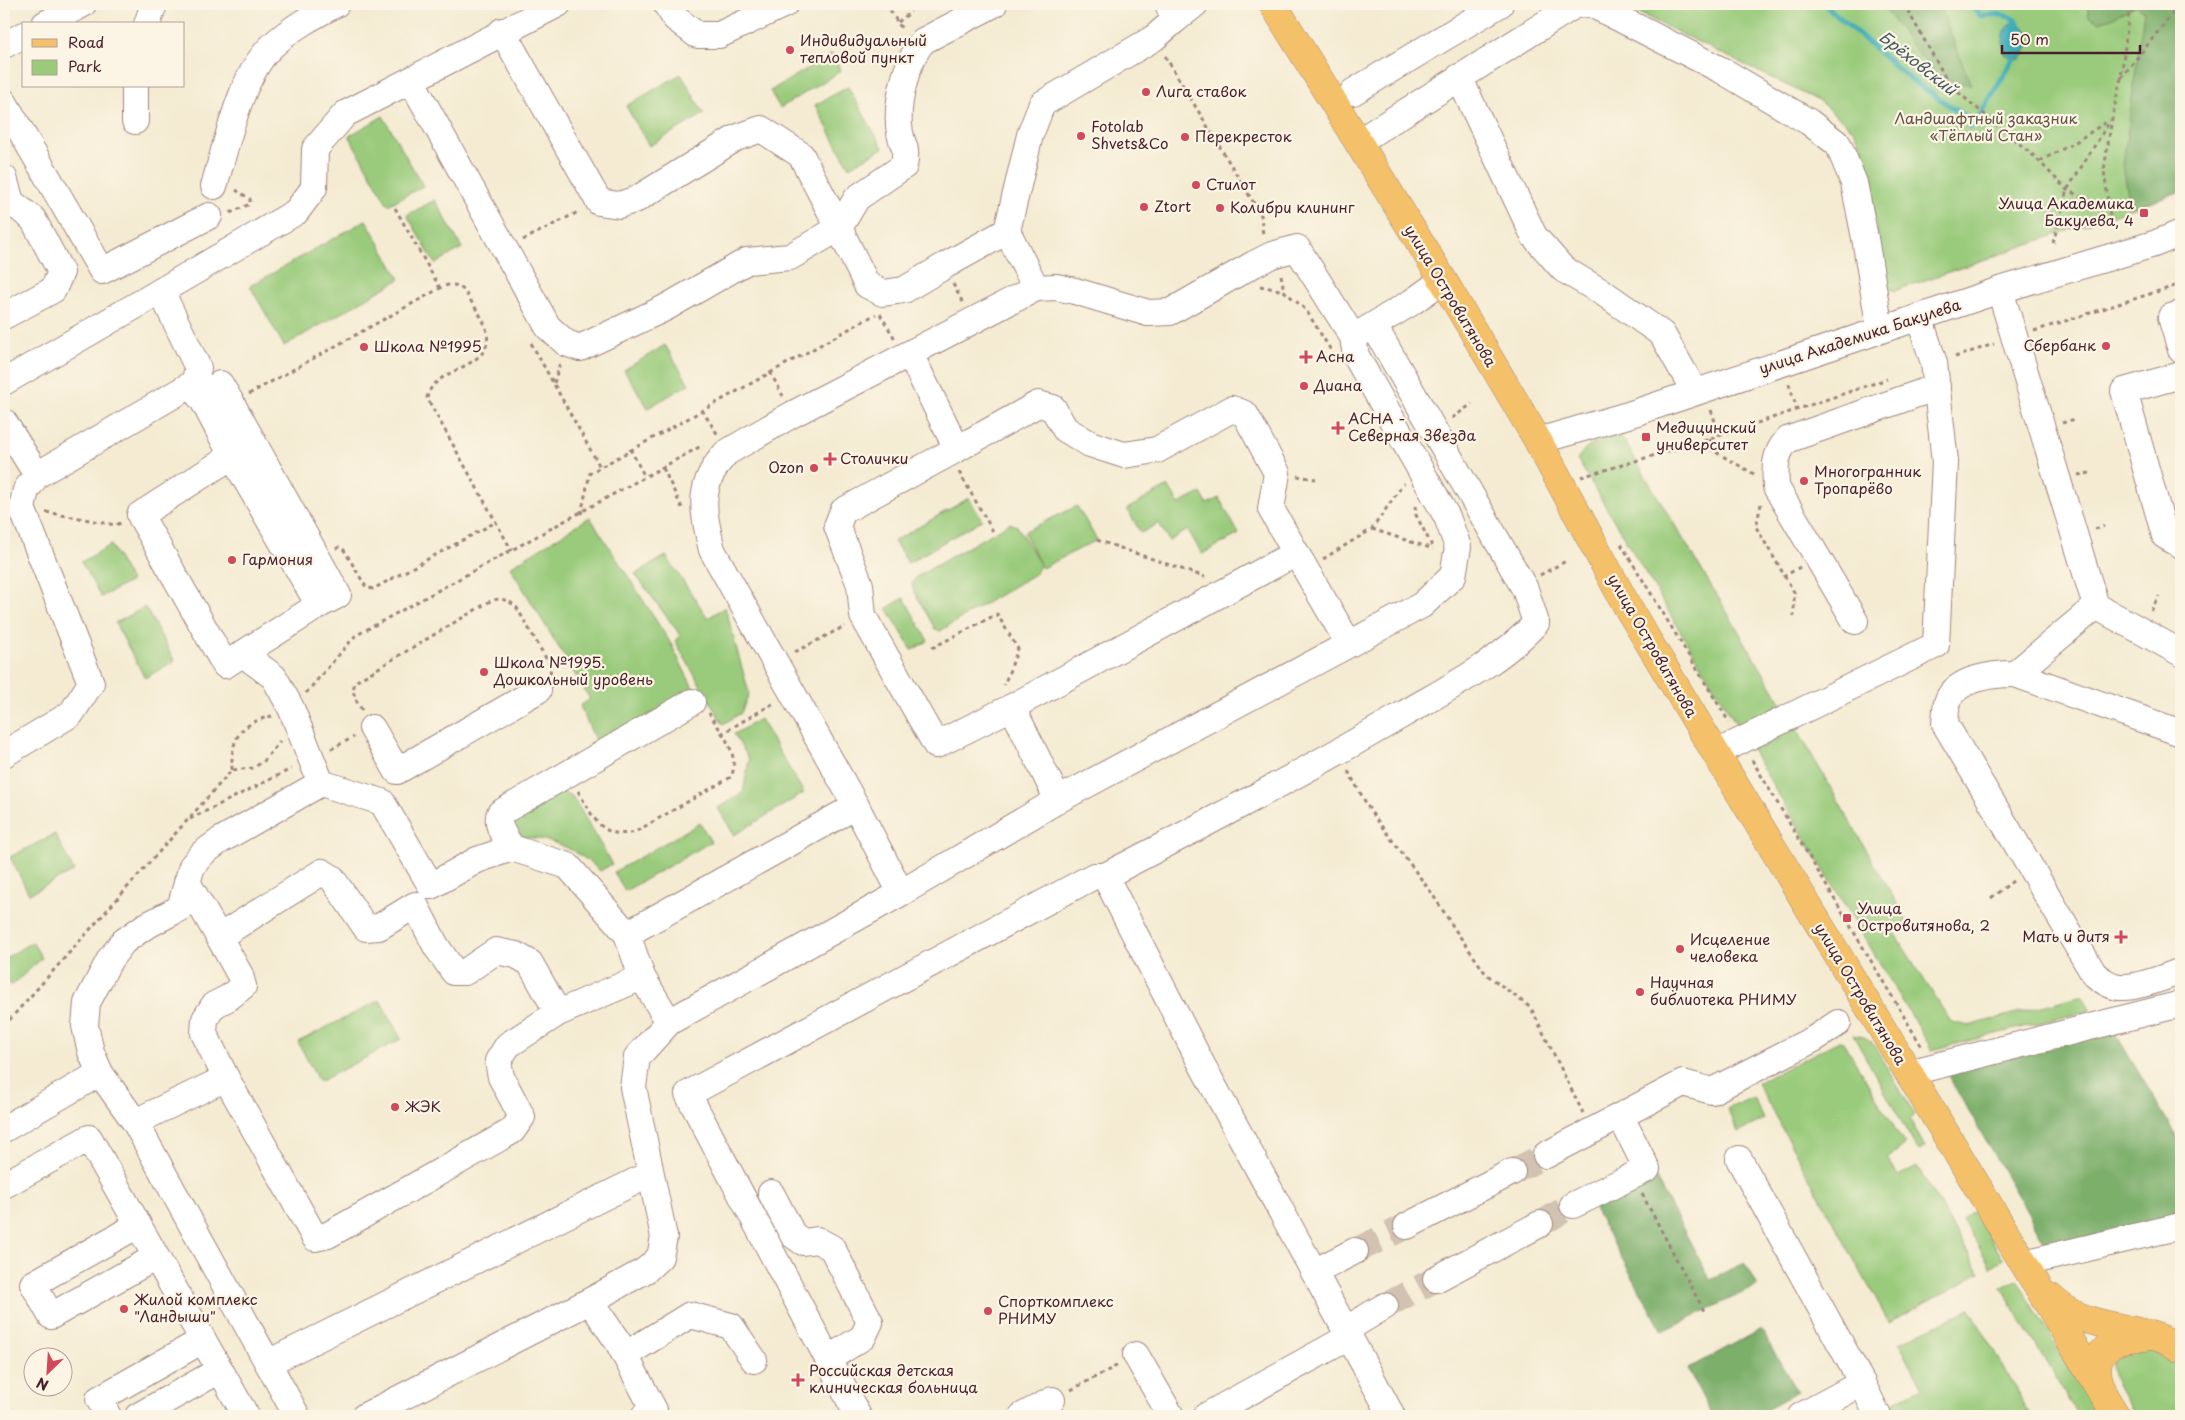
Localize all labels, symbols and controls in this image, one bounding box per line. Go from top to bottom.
legend [22,22,185,88]
scale bar [2002,22,2140,54]
water label: Брёховский [1875,24,1964,102]
text: 50 m [2010,27,2049,50]
place label: Индивидуальный тепловой пункт [800,28,927,68]
text: Road [68,30,104,53]
marker: Индивидуальный тепловой пункт [784,44,796,56]
text: Park [68,54,102,77]
place label: Лига ставок [1156,79,1246,102]
marker: Лига ставок [1140,86,1152,98]
park label: Ландшафтный заказник «Тёплый Стан» [1894,106,2078,146]
place label: Fotolab Shvets&Co [1091,114,1168,154]
place label: Перекресток [1195,124,1292,147]
marker: Fotolab Shvets&Co [1075,130,1087,142]
marker: Перекресток [1179,131,1191,143]
place label: Стилот [1206,172,1257,195]
marker: Стилот [1190,179,1202,191]
place label: Улица Академика Бакулева, 4 [1999,191,2135,231]
place label: Ztort [1154,194,1191,217]
place label: Колибри клининг [1230,195,1355,218]
marker: Ztort [1138,201,1150,213]
marker: Колибри клининг [1214,202,1226,214]
marker: Улица Академика Бакулева, 4 [2138,207,2150,219]
street label: улица Островитянова [1400,220,1503,371]
street label: улица Академика Бакулева [1756,292,1964,379]
place label: Сбербанк [2024,333,2096,356]
place label: Школа №1995 [374,334,482,357]
marker: Сбербанк [2100,340,2112,352]
marker: Школа №1995 [358,341,370,353]
place label: Асна [1316,344,1355,367]
marker: Асна [1300,351,1312,363]
place label: Диана [1313,373,1363,396]
marker: Диана [1298,380,1310,392]
place label: АСНА - Северная Звезда [1348,406,1476,446]
place label: Медицинский университет [1656,415,1756,455]
marker: АСНА - Северная Звезда [1332,422,1344,434]
marker: Медицинский университет [1640,431,1652,443]
place label: Столички [840,446,909,469]
marker: Столички [824,453,836,465]
place label: Ozon [768,455,804,478]
place label: Многогранник Тропарёво [1814,459,1921,499]
marker: Ozon [808,462,820,474]
marker: Многогранник Тропарёво [1798,475,1810,487]
place label: Гармония [242,547,313,570]
marker: Гармония [226,554,238,566]
street label: улица Островитянова [1603,569,1704,722]
place label: Школа №1995. Дошкольный уровень [493,650,653,690]
marker: Школа №1995. Дошкольный уровень [478,666,490,678]
place label: Улица Островитянова, 2 [1857,896,1990,936]
marker: Улица Островитянова, 2 [1841,912,1853,924]
street label: улица Островитянова [1810,918,1913,1069]
place label: Мать и дитя [2022,924,2110,947]
place label: Исцеление человека [1690,927,1770,967]
marker: Мать и дитя [2114,930,2128,944]
marker: Исцеление человека [1674,943,1686,955]
place label: Научная библиотека РНИМУ [1650,970,1797,1010]
marker: Научная библиотека РНИМУ [1634,986,1646,998]
place label: ЖЭК [404,1094,441,1117]
marker: ЖЭК [389,1101,401,1113]
place label: Жилой комплекс "Ландыши" [134,1287,258,1327]
place label: Спорткомплекс РНИМУ [998,1289,1114,1329]
marker: Жилой комплекс "Ландыши" [118,1303,130,1315]
marker: Спорткомплекс РНИМУ [982,1305,994,1317]
north arrow [22,1348,72,1398]
place label: Российская детская клиническая больница [809,1358,978,1398]
text: N [33,1372,52,1396]
marker: Российская детская клиническая больница [791,1373,805,1387]

